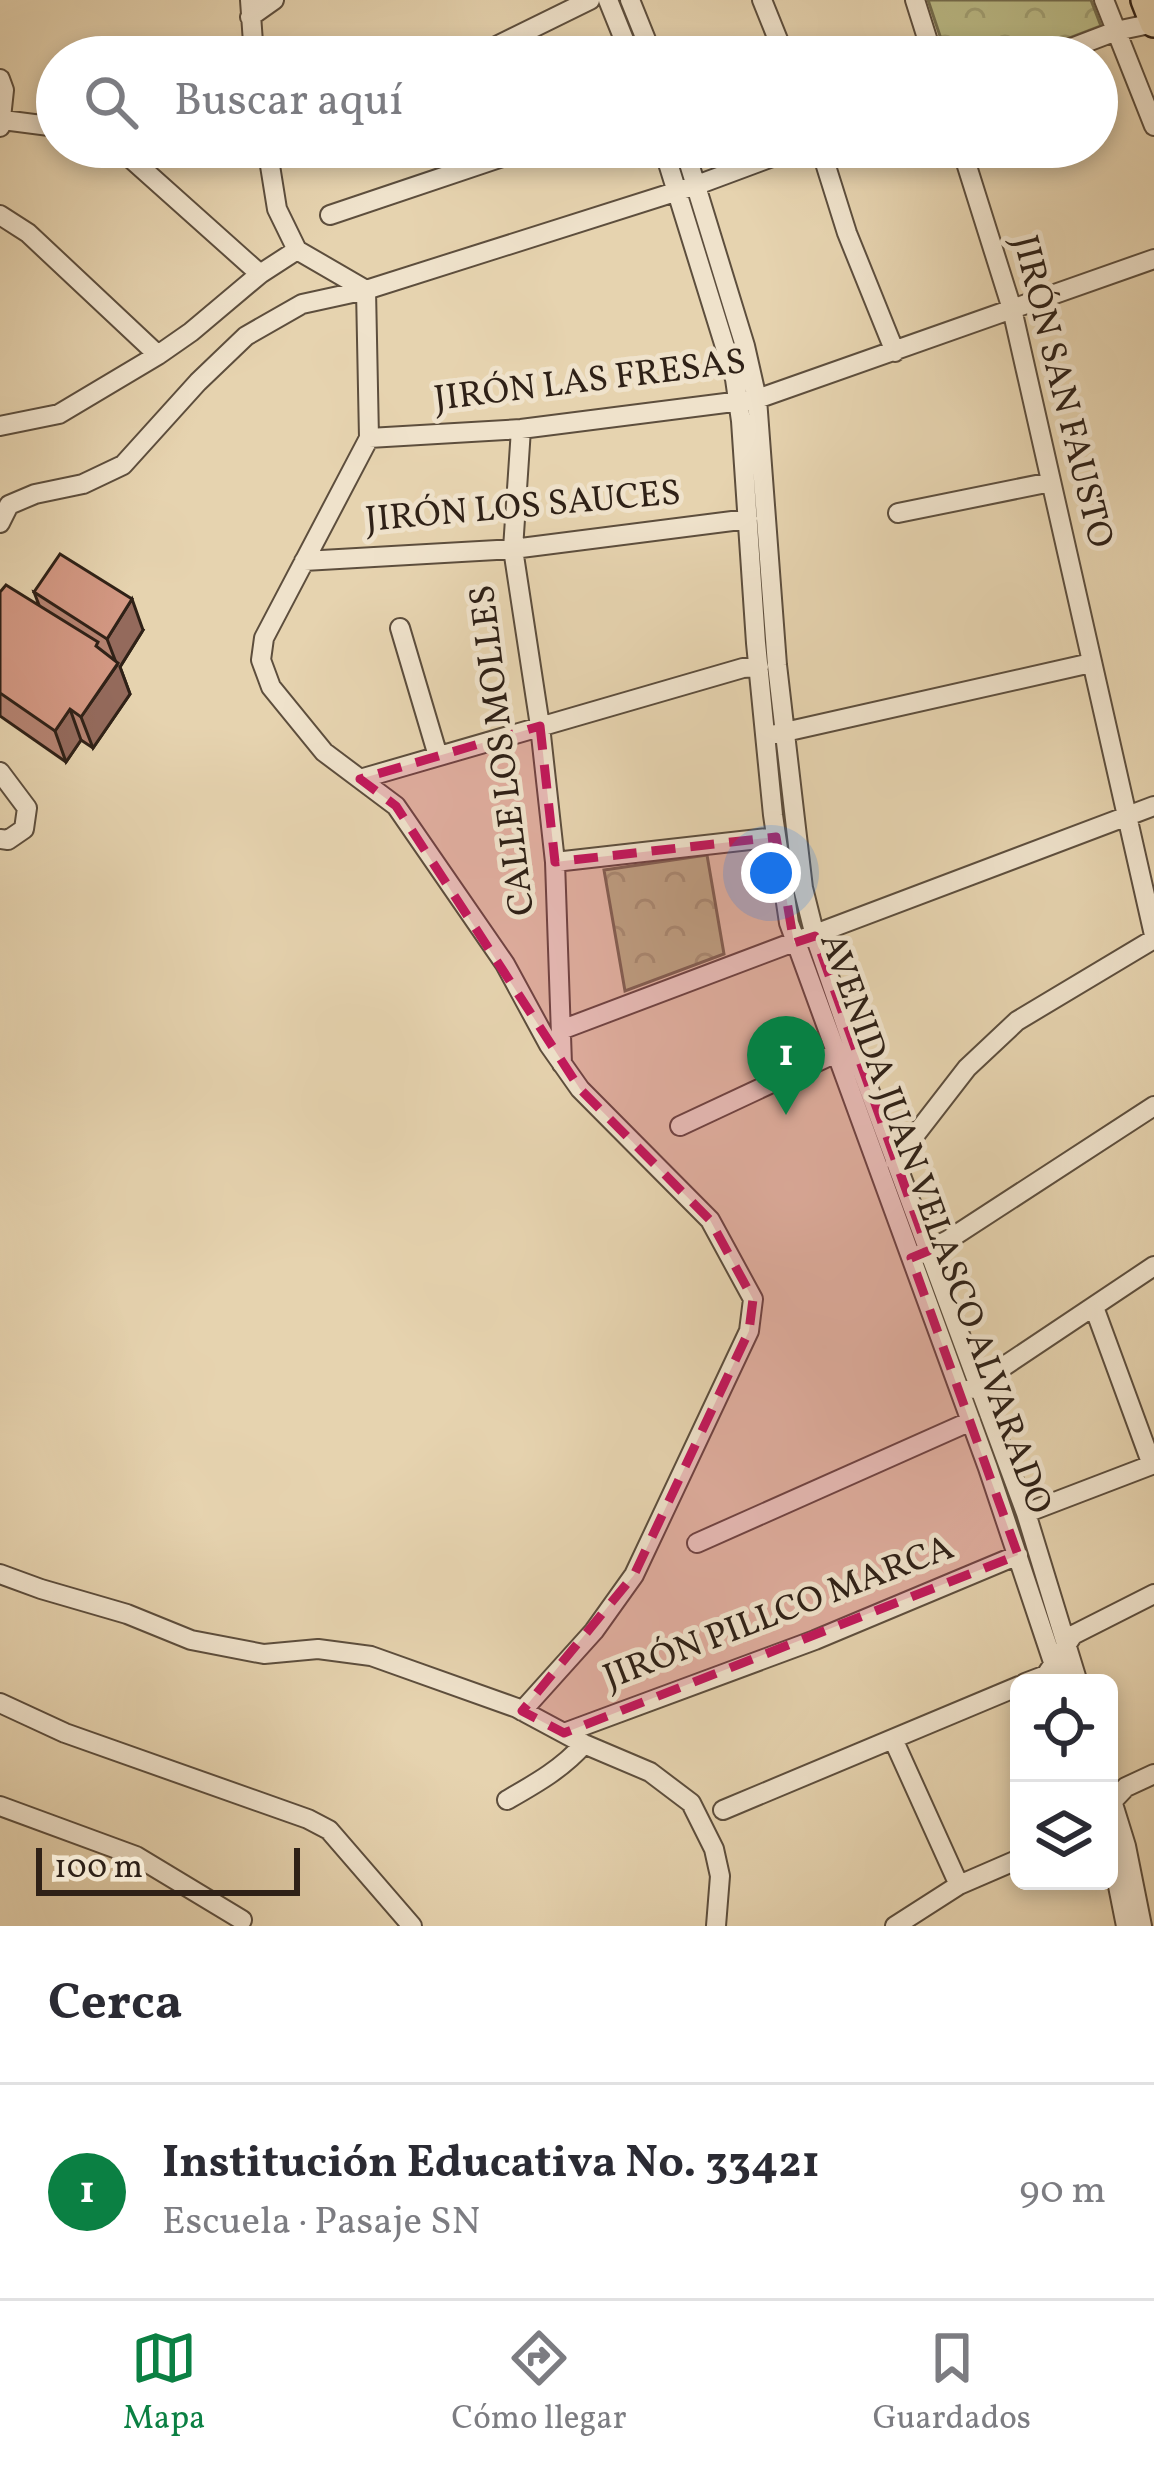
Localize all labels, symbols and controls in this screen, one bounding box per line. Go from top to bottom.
search box [36,36,1118,168]
icon: search [78,69,144,135]
text: Buscar aquí [174,71,403,134]
street label: JIRÓN SAN FAUSTO [998,231,1124,553]
street label: JIRÓN LAS FRESAS [431,338,749,426]
street label: JIRÓN LOS SAUCES [363,469,683,547]
street label: CALLE LOS MOLLES [459,582,549,918]
your location [741,843,801,903]
street label: AVENIDA JUAN VELASCO ALVARADO [805,927,1063,1521]
pin: 1 [747,1016,825,1115]
street label: JIRÓN PILLCO MARCA [597,1524,961,1704]
map controls [1010,1674,1118,1890]
button: locate [1010,1674,1118,1782]
button: layers [1010,1782,1118,1890]
scale bar [36,1842,300,1895]
text: 100 m [54,1846,143,1892]
text: Cerca [48,1969,183,2040]
text: Institución Educativa No. 33421 [162,2133,820,2196]
text: 1 [79,2165,95,2219]
text: 90 m [1019,2165,1106,2219]
text: Escuela · Pasaje SN [162,2196,480,2250]
tab: Mapa [123,2325,206,2443]
tab: Cómo llegar [452,2325,627,2443]
tab: Guardados [873,2325,1031,2443]

